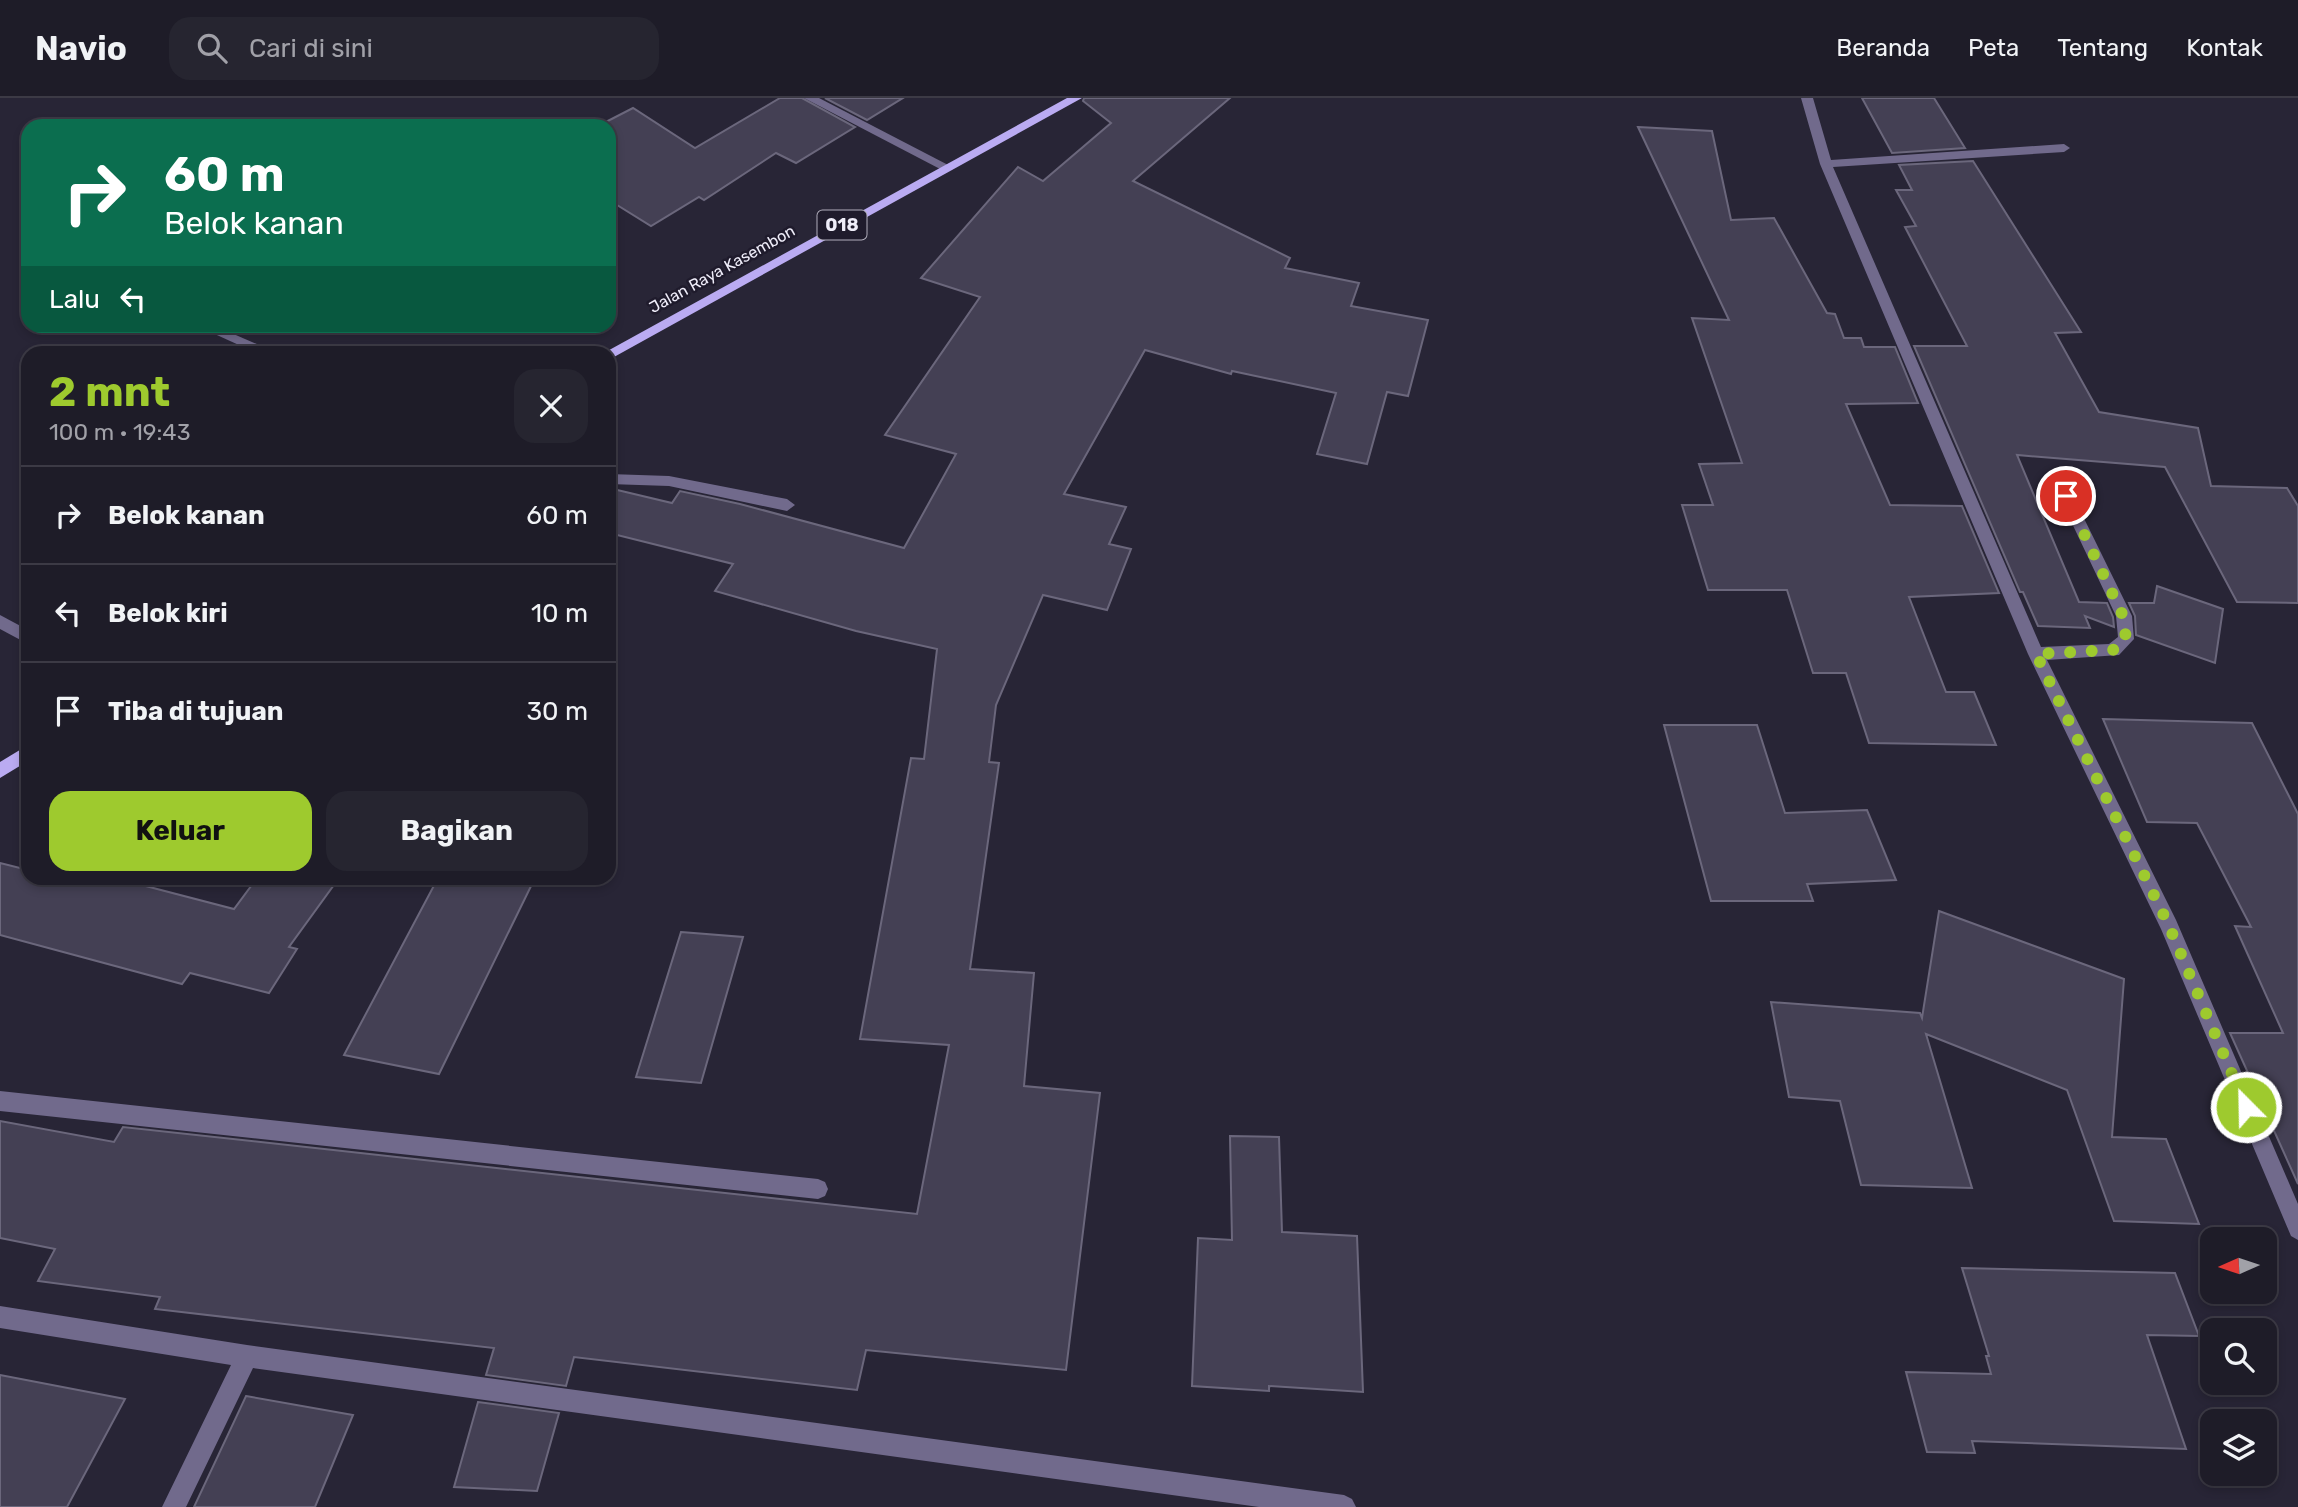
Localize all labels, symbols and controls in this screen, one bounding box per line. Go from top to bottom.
search box [169,17,659,80]
text: Navio [35,29,127,68]
icon: search [193,29,231,67]
text: Cari di sini [249,33,373,64]
text: Beranda [1836,34,1930,62]
text: Peta [1968,34,2019,62]
text: Tentang [2057,34,2148,62]
text: Kontak [2186,34,2263,62]
text: 60 m [164,145,285,203]
icon: right [49,147,140,238]
text: Belok kanan [164,204,344,242]
road number: 018 [818,210,866,240]
street label: Jalan Raya Kasembon [646,221,798,317]
icon: left [114,280,152,318]
text: Lalu [49,284,100,315]
text: 2 mnt [49,367,170,417]
button: close [514,369,588,443]
text: 100 m · 19:43 [49,418,190,446]
pin [2036,466,2096,526]
icon: arrive [2047,477,2085,515]
icon: right [49,496,87,534]
text: Belok kanan [108,500,265,531]
text: 60 m [526,500,588,531]
icon: left [49,594,87,632]
text: Belok kiri [108,598,228,629]
text: 10 m [531,598,588,629]
icon: arrive [49,692,87,730]
text: Tiba di tujuan [108,696,283,727]
text: 30 m [526,696,588,727]
button: Keluar [49,791,312,871]
button: Bagikan [326,791,588,871]
position arrow [2209,1070,2283,1144]
north arrow [2200,1227,2277,1304]
map controls [2200,1227,2277,1486]
button: search [2200,1318,2277,1395]
button: layers [2200,1409,2277,1486]

